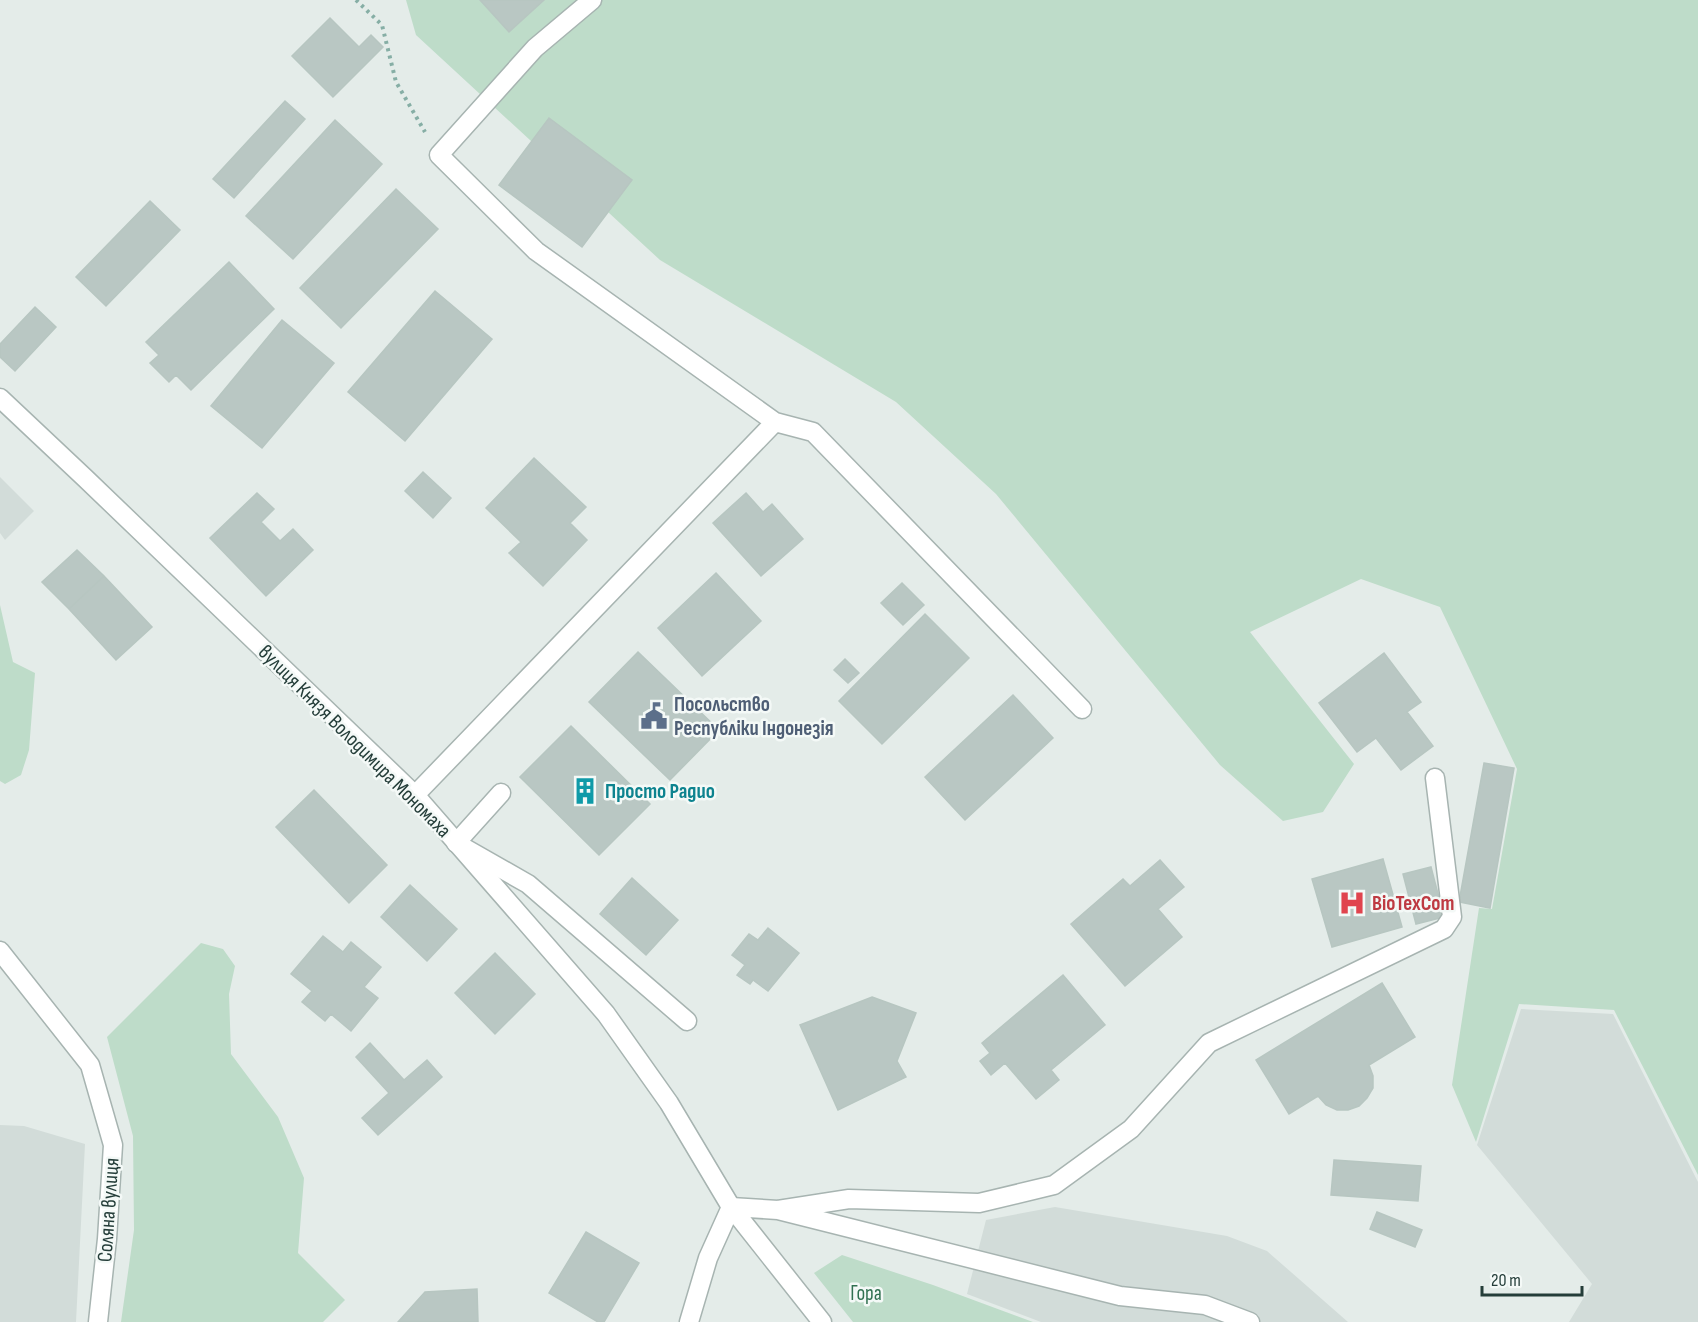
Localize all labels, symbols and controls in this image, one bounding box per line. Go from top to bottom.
street label: вулиця Князя Володимира Мономаха [253,640,456,843]
place label: Посольство Республіки Індонезія [674,692,834,741]
public building icon: Посольство Республіки Індонезія [639,701,669,731]
building icon: Просто Радио [570,776,600,806]
place label: Просто Радио [605,779,715,804]
hospital icon: BioTexCom [1337,888,1367,918]
place label: BioTexCom [1372,891,1454,916]
street label: Соляна вулиця [92,1157,125,1263]
scale bar [1482,1259,1582,1297]
text: 20 m [1491,1270,1521,1291]
park label: Гора [850,1281,882,1306]

